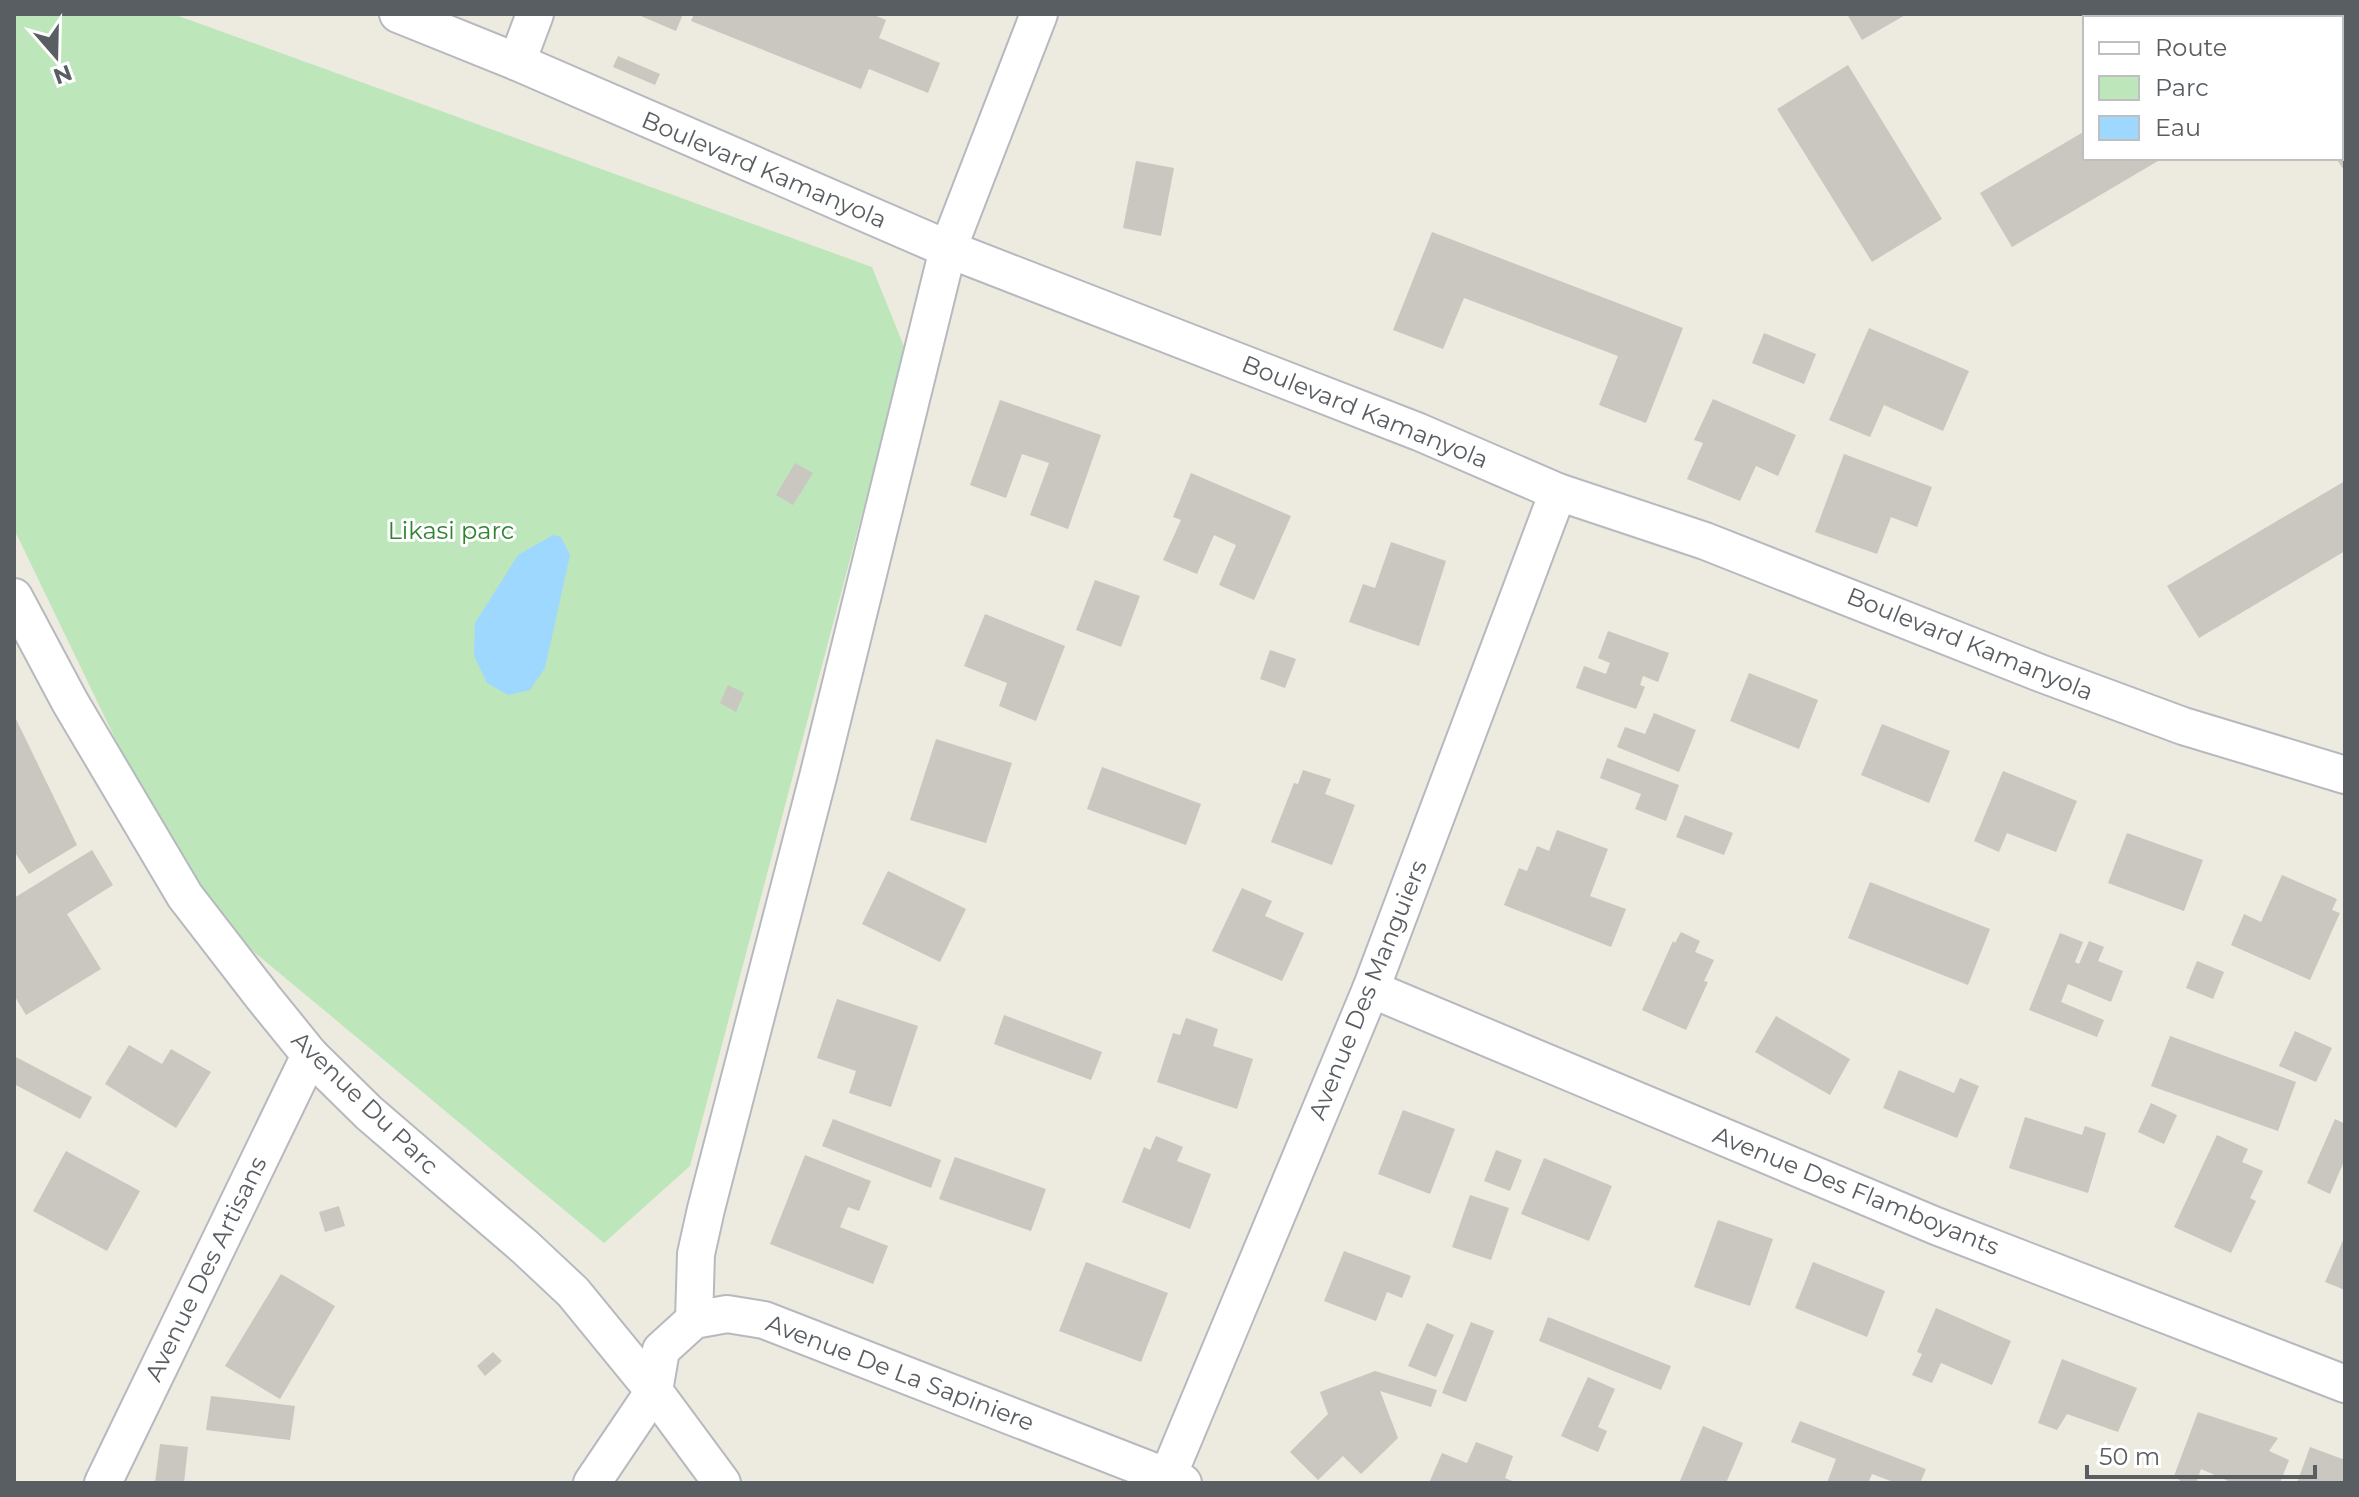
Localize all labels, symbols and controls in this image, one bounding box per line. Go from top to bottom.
north arrow [16,16,96,96]
legend [2083,16,2343,160]
text: Route [2155,33,2227,62]
text: N [50,59,76,90]
text: Parc [2155,73,2209,102]
street label: Boulevard Kamanyola [637,105,891,234]
text: Eau [2155,113,2201,142]
street label: Boulevard Kamanyola [1238,349,1493,474]
park label: Likasi parc [388,516,514,545]
street label: Boulevard Kamanyola [1843,581,2098,706]
street label: Avenue Des Manguiers [1302,856,1433,1124]
street label: Avenue Du Parc [286,1025,445,1180]
street label: Avenue Des Flamboyants [1709,1120,2003,1261]
street label: Avenue Des Artisans [139,1152,273,1386]
street label: Avenue De La Sapiniere [762,1308,1038,1437]
scale bar [2087,1429,2315,1479]
text: 50 m [2099,1442,2160,1471]

